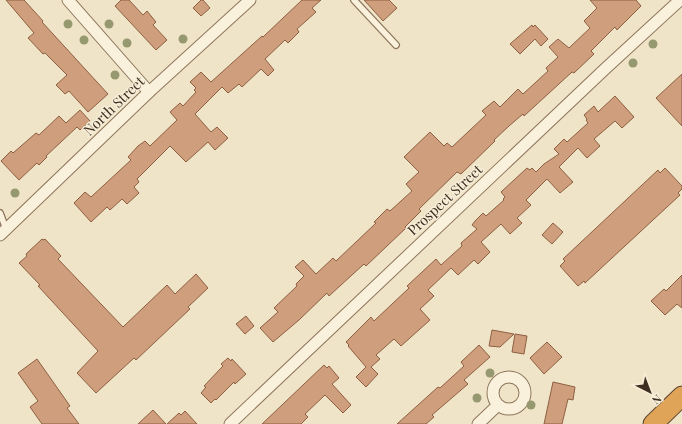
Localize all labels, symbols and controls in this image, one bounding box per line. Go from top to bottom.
street label: North Street [79,71,149,140]
street label: Prospect Street [403,159,487,239]
north arrow [630,372,670,412]
text: N [649,392,665,408]

